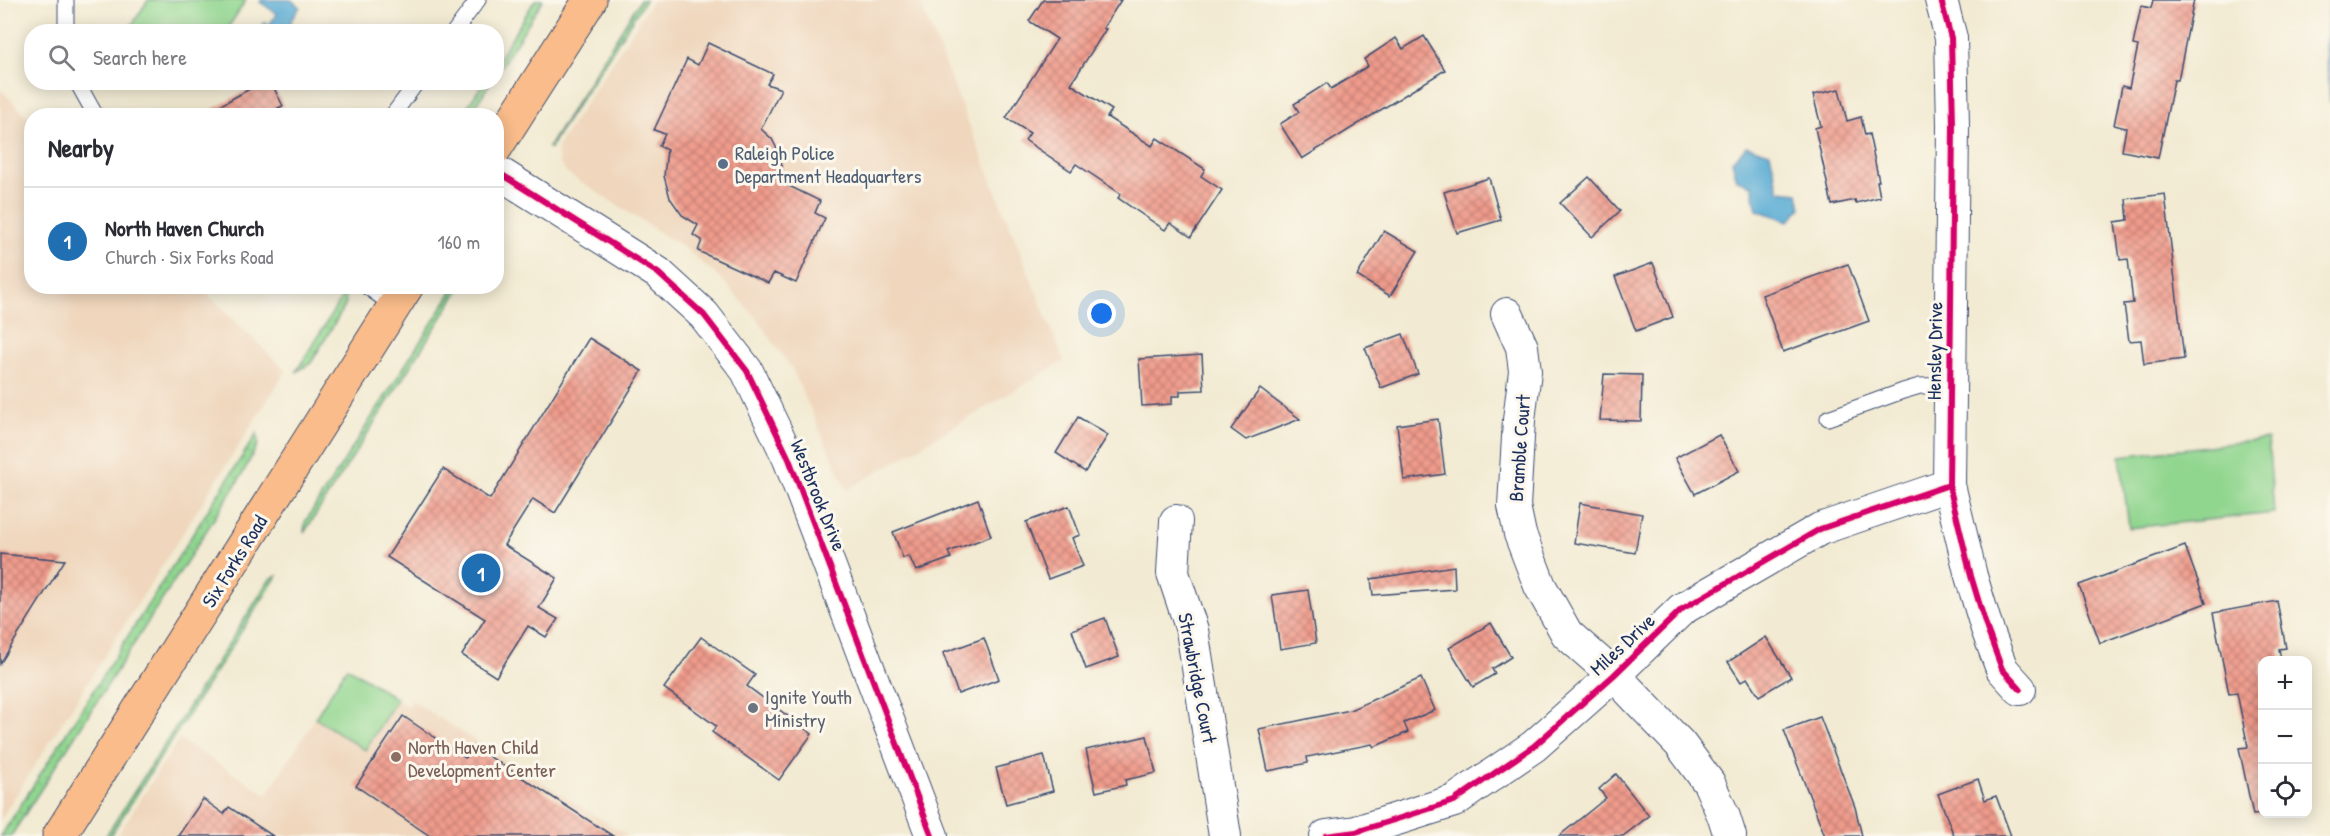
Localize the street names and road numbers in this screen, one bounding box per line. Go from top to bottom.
street label: Hensley Drive [1920,302,1948,400]
street label: Bramble Court [1502,393,1536,502]
street label: Westbrook Drive [784,435,854,555]
street label: Six Forks Road [195,510,273,612]
street label: Miles Drive [1584,607,1660,681]
street label: Strawbridge Court [1172,611,1224,747]

